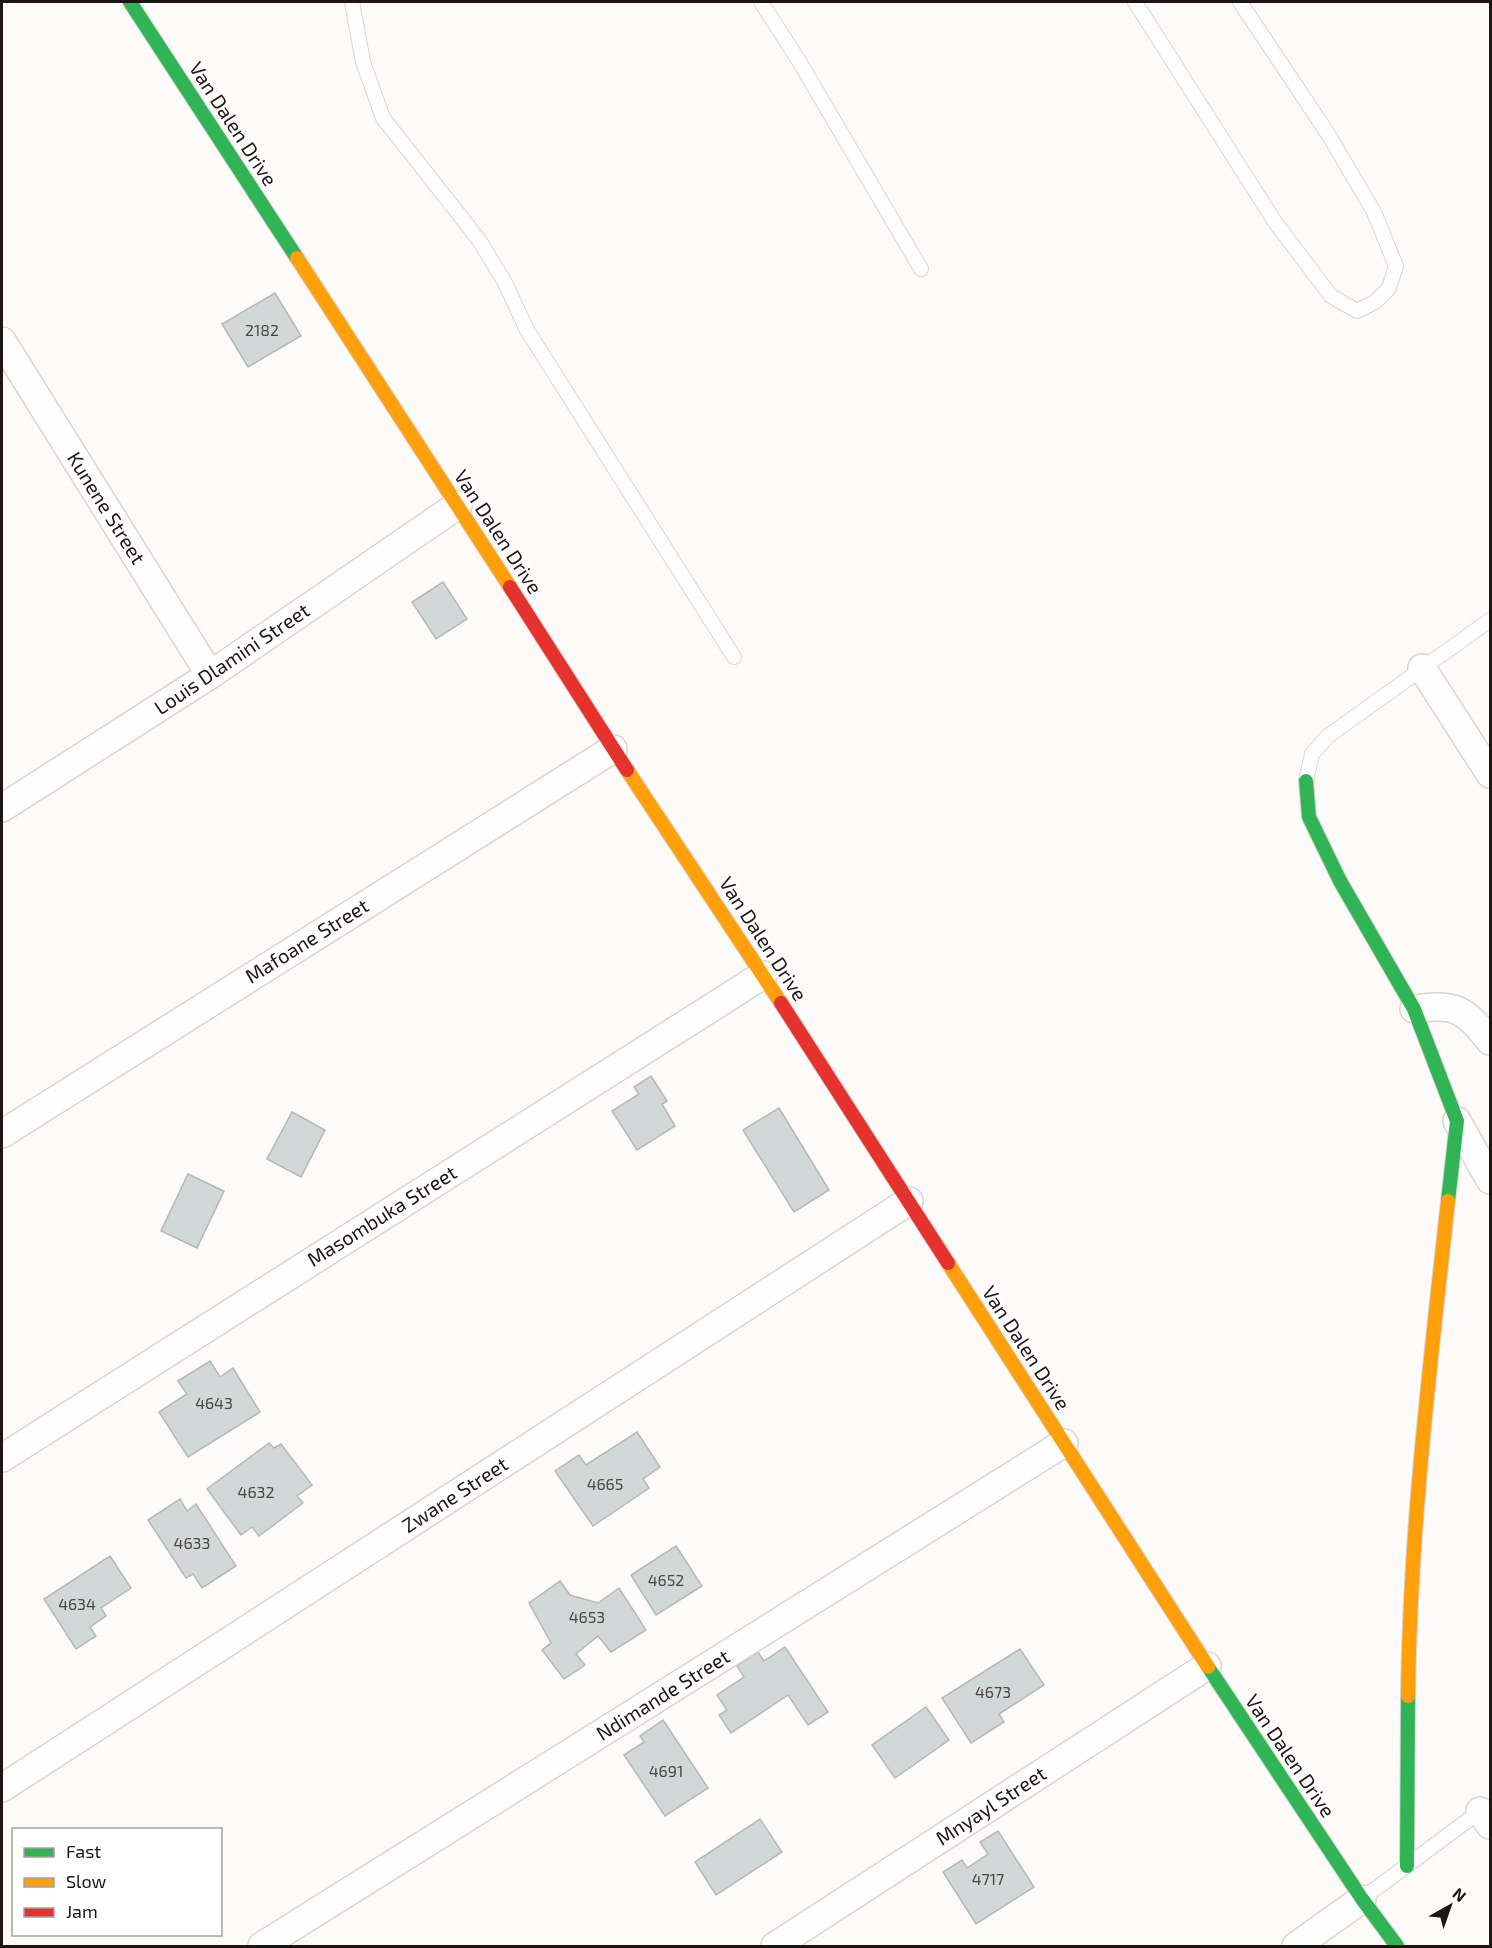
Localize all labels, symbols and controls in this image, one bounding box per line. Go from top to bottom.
street label: Van Dalen Drive [185,57,283,190]
house number: 2182 [245,320,279,339]
street label: Kunene Street [63,447,151,568]
street label: Van Dalen Drive [450,465,548,598]
street label: Louis Dlamini Street [149,597,314,719]
street label: Van Dalen Drive [715,872,813,1005]
street label: Mafoane Street [240,892,373,988]
street label: Masombuka Street [302,1159,461,1271]
street label: Van Dalen Drive [978,1281,1076,1414]
house number: 4643 [195,1393,233,1412]
street label: Zwane Street [397,1451,512,1537]
house number: 4665 [587,1474,623,1493]
house number: 4632 [238,1482,274,1501]
house number: 4633 [174,1533,210,1552]
house number: 4652 [648,1570,684,1589]
house number: 4634 [58,1594,96,1613]
house number: 4653 [569,1607,605,1626]
street label: Ndimande Street [591,1643,734,1745]
house number: 4673 [975,1682,1011,1701]
street label: Van Dalen Drive [1241,1689,1341,1822]
street label: Mnyayl Street [931,1760,1050,1850]
house number: 4691 [649,1761,683,1780]
legend [12,1828,222,1936]
text: Fast [66,1840,101,1862]
house number: 4717 [972,1869,1004,1888]
text: Slow [66,1870,107,1892]
north arrow [1420,1876,1480,1936]
text: N [1449,1883,1470,1905]
text: Jam [66,1900,98,1922]

